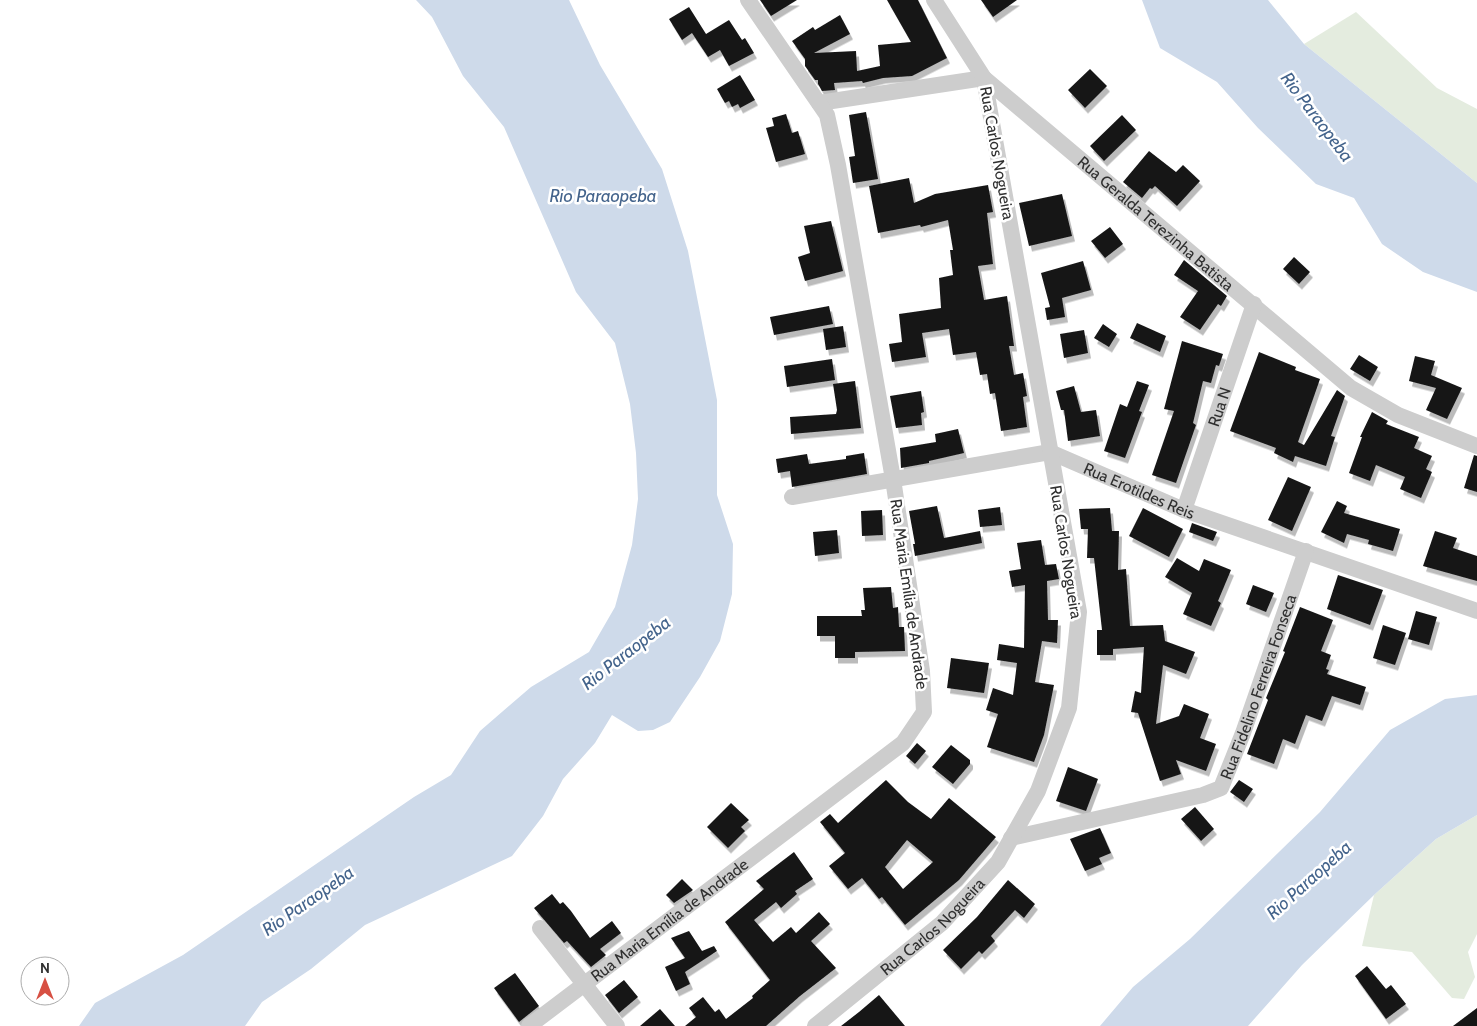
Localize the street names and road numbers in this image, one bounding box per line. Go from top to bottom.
street label: Rua Carlos Nogueira [976,85,1018,221]
street label: Rua Geralda Terezinha Batista [1074,152,1238,295]
street label: Rua N [1204,385,1235,429]
street label: Rua Erotildes Reis [1081,458,1197,523]
street label: Rua Carlos Nogueira [1046,484,1086,620]
street label: Rua Maria Emília de Andrade [886,498,932,690]
street label: Rua Fidelino Ferreira Fonseca [1216,591,1300,782]
street label: Rua Maria Emília de Andrade [587,854,752,985]
street label: Rua Carlos Nogueira [876,874,988,979]

